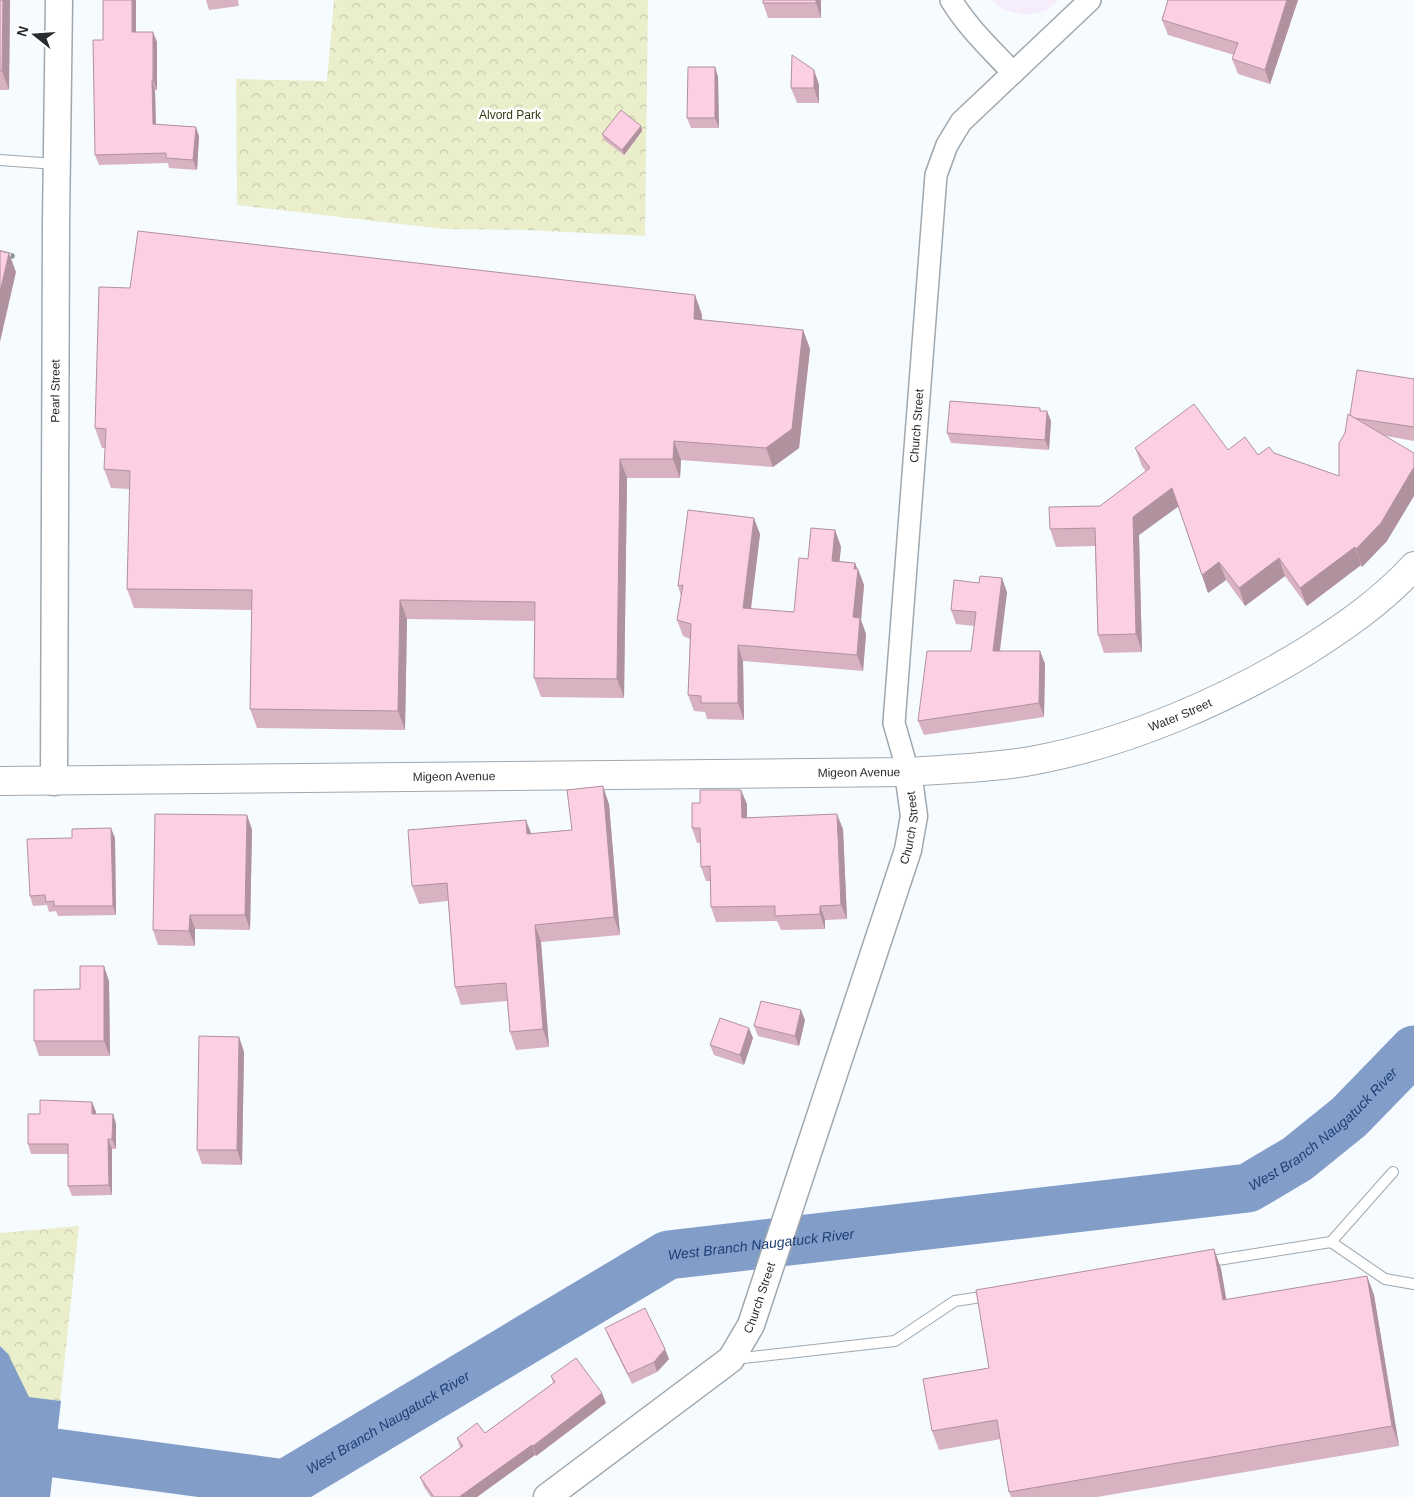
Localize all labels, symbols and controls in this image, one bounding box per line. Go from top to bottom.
north arrow [10,10,60,60]
text: N [13,24,32,38]
park label: Alvord Park [479,108,542,122]
street label: Pearl Street [48,359,63,423]
street label: Church Street [907,388,927,463]
street label: Water Street [1147,695,1215,734]
street label: Migeon Avenue [818,765,901,780]
street label: Migeon Avenue [413,769,496,784]
street label: Church Street [897,790,921,866]
water label: West Branch Naugatuck River [1246,1063,1401,1194]
water label: West Branch Naugatuck River [667,1225,856,1263]
street label: Church Street [741,1260,778,1336]
water label: West Branch Naugatuck River [303,1367,474,1477]

